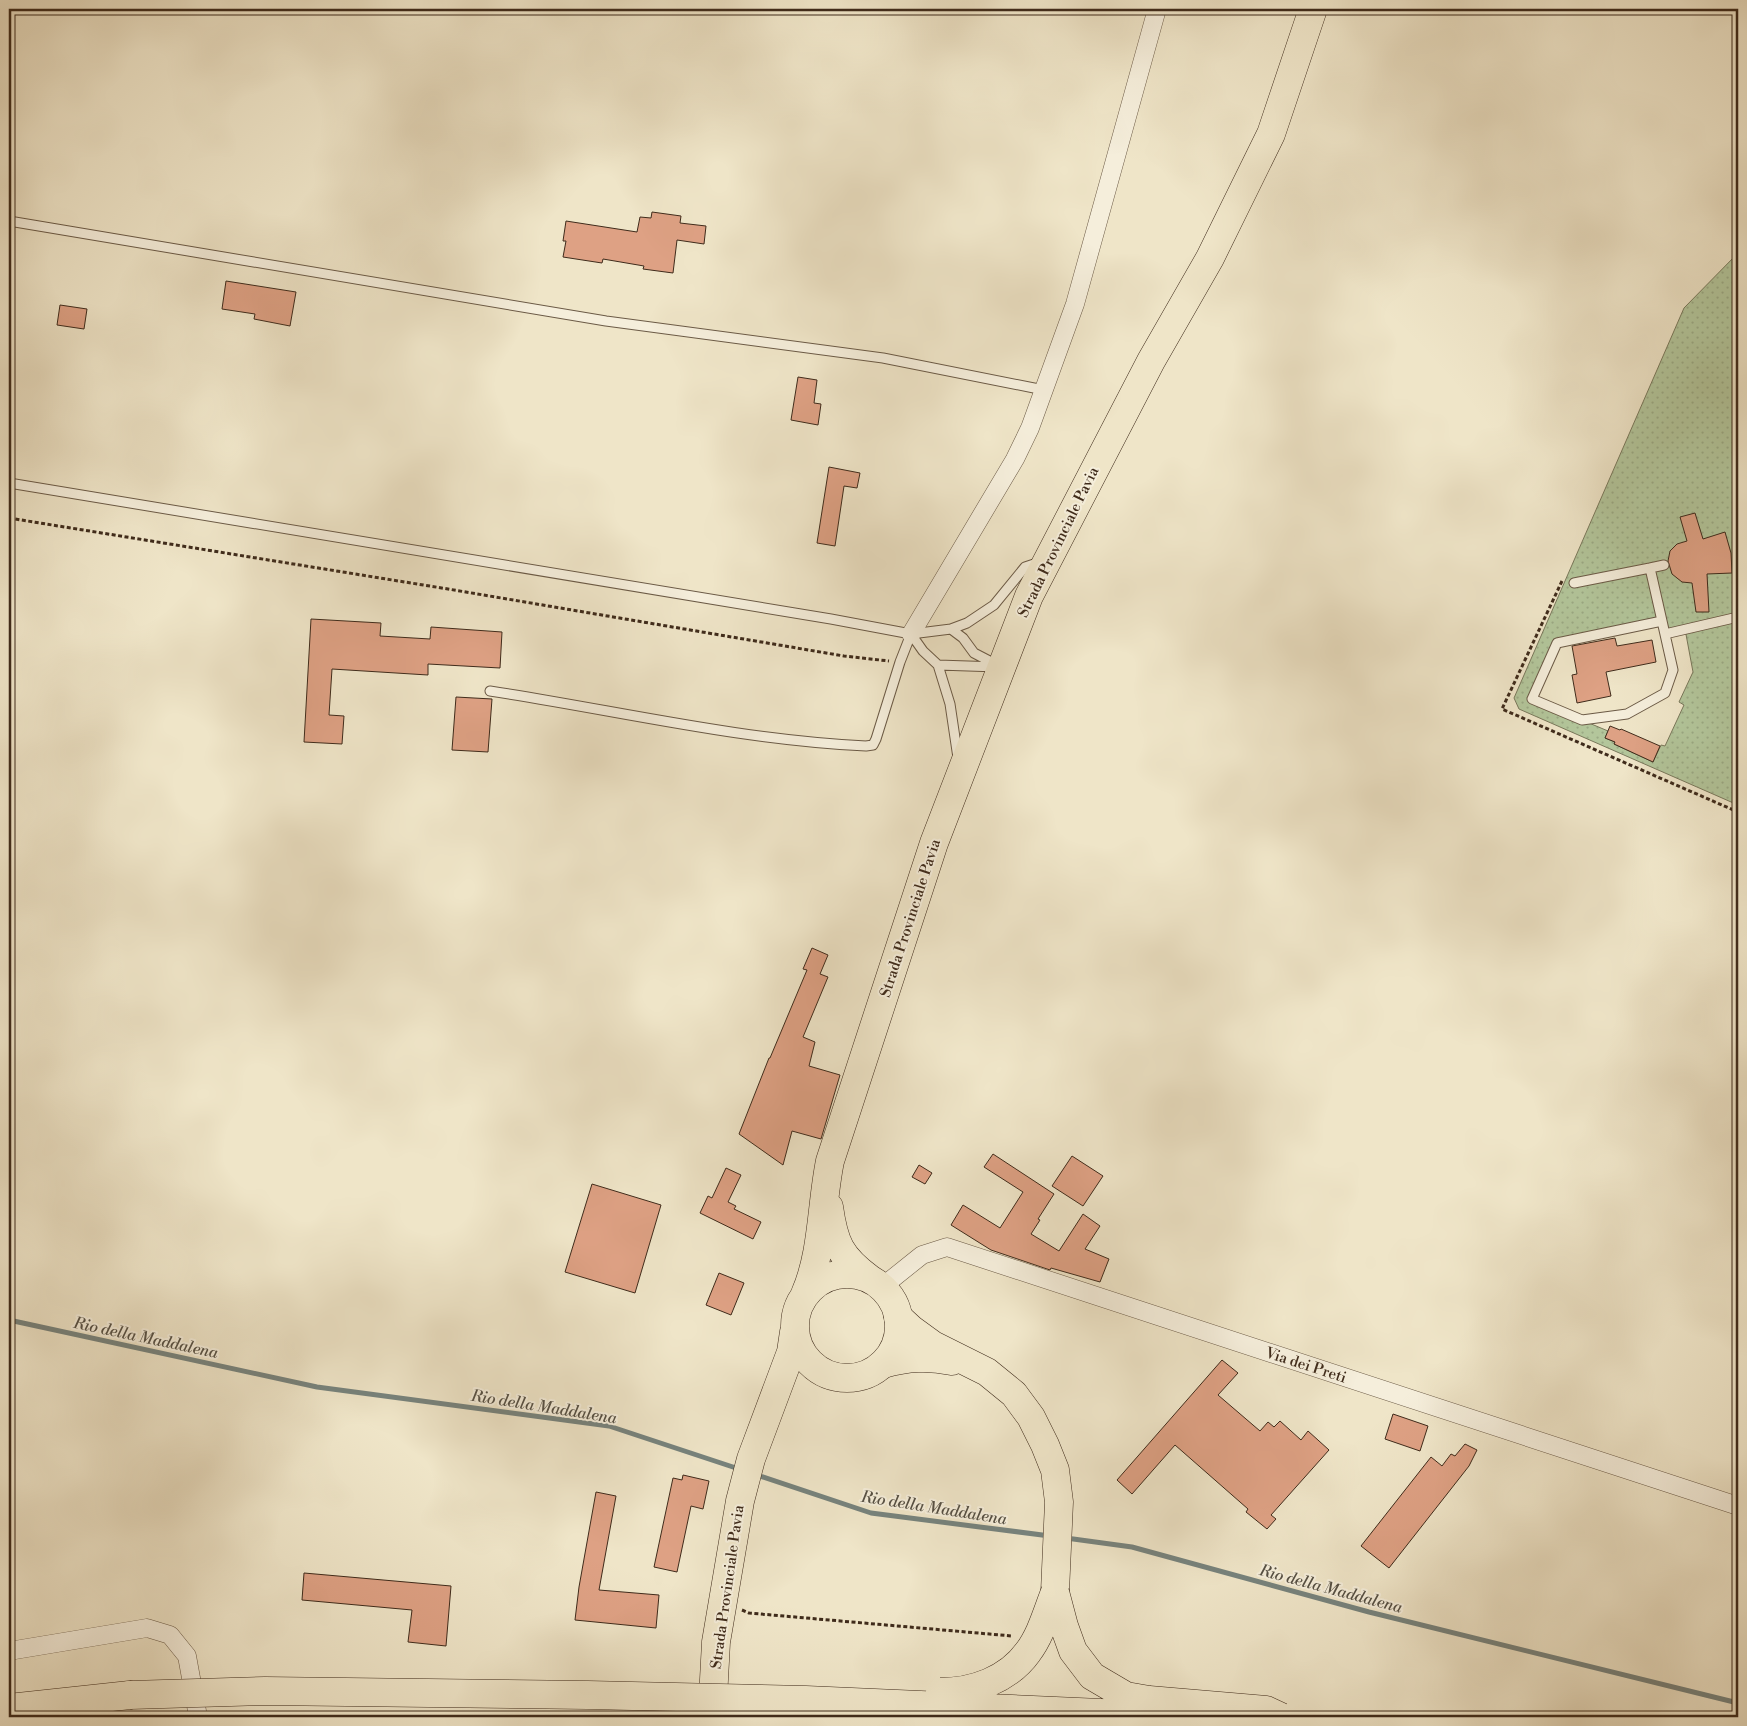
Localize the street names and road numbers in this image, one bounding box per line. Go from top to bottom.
street label: Strada Provinciale Pavia [1014,463,1103,621]
street label: Strada Provinciale Pavia [876,836,945,1000]
street label: Via dei Preti [1262,1343,1349,1388]
street label: Strada Provinciale Pavia [707,1503,748,1670]

